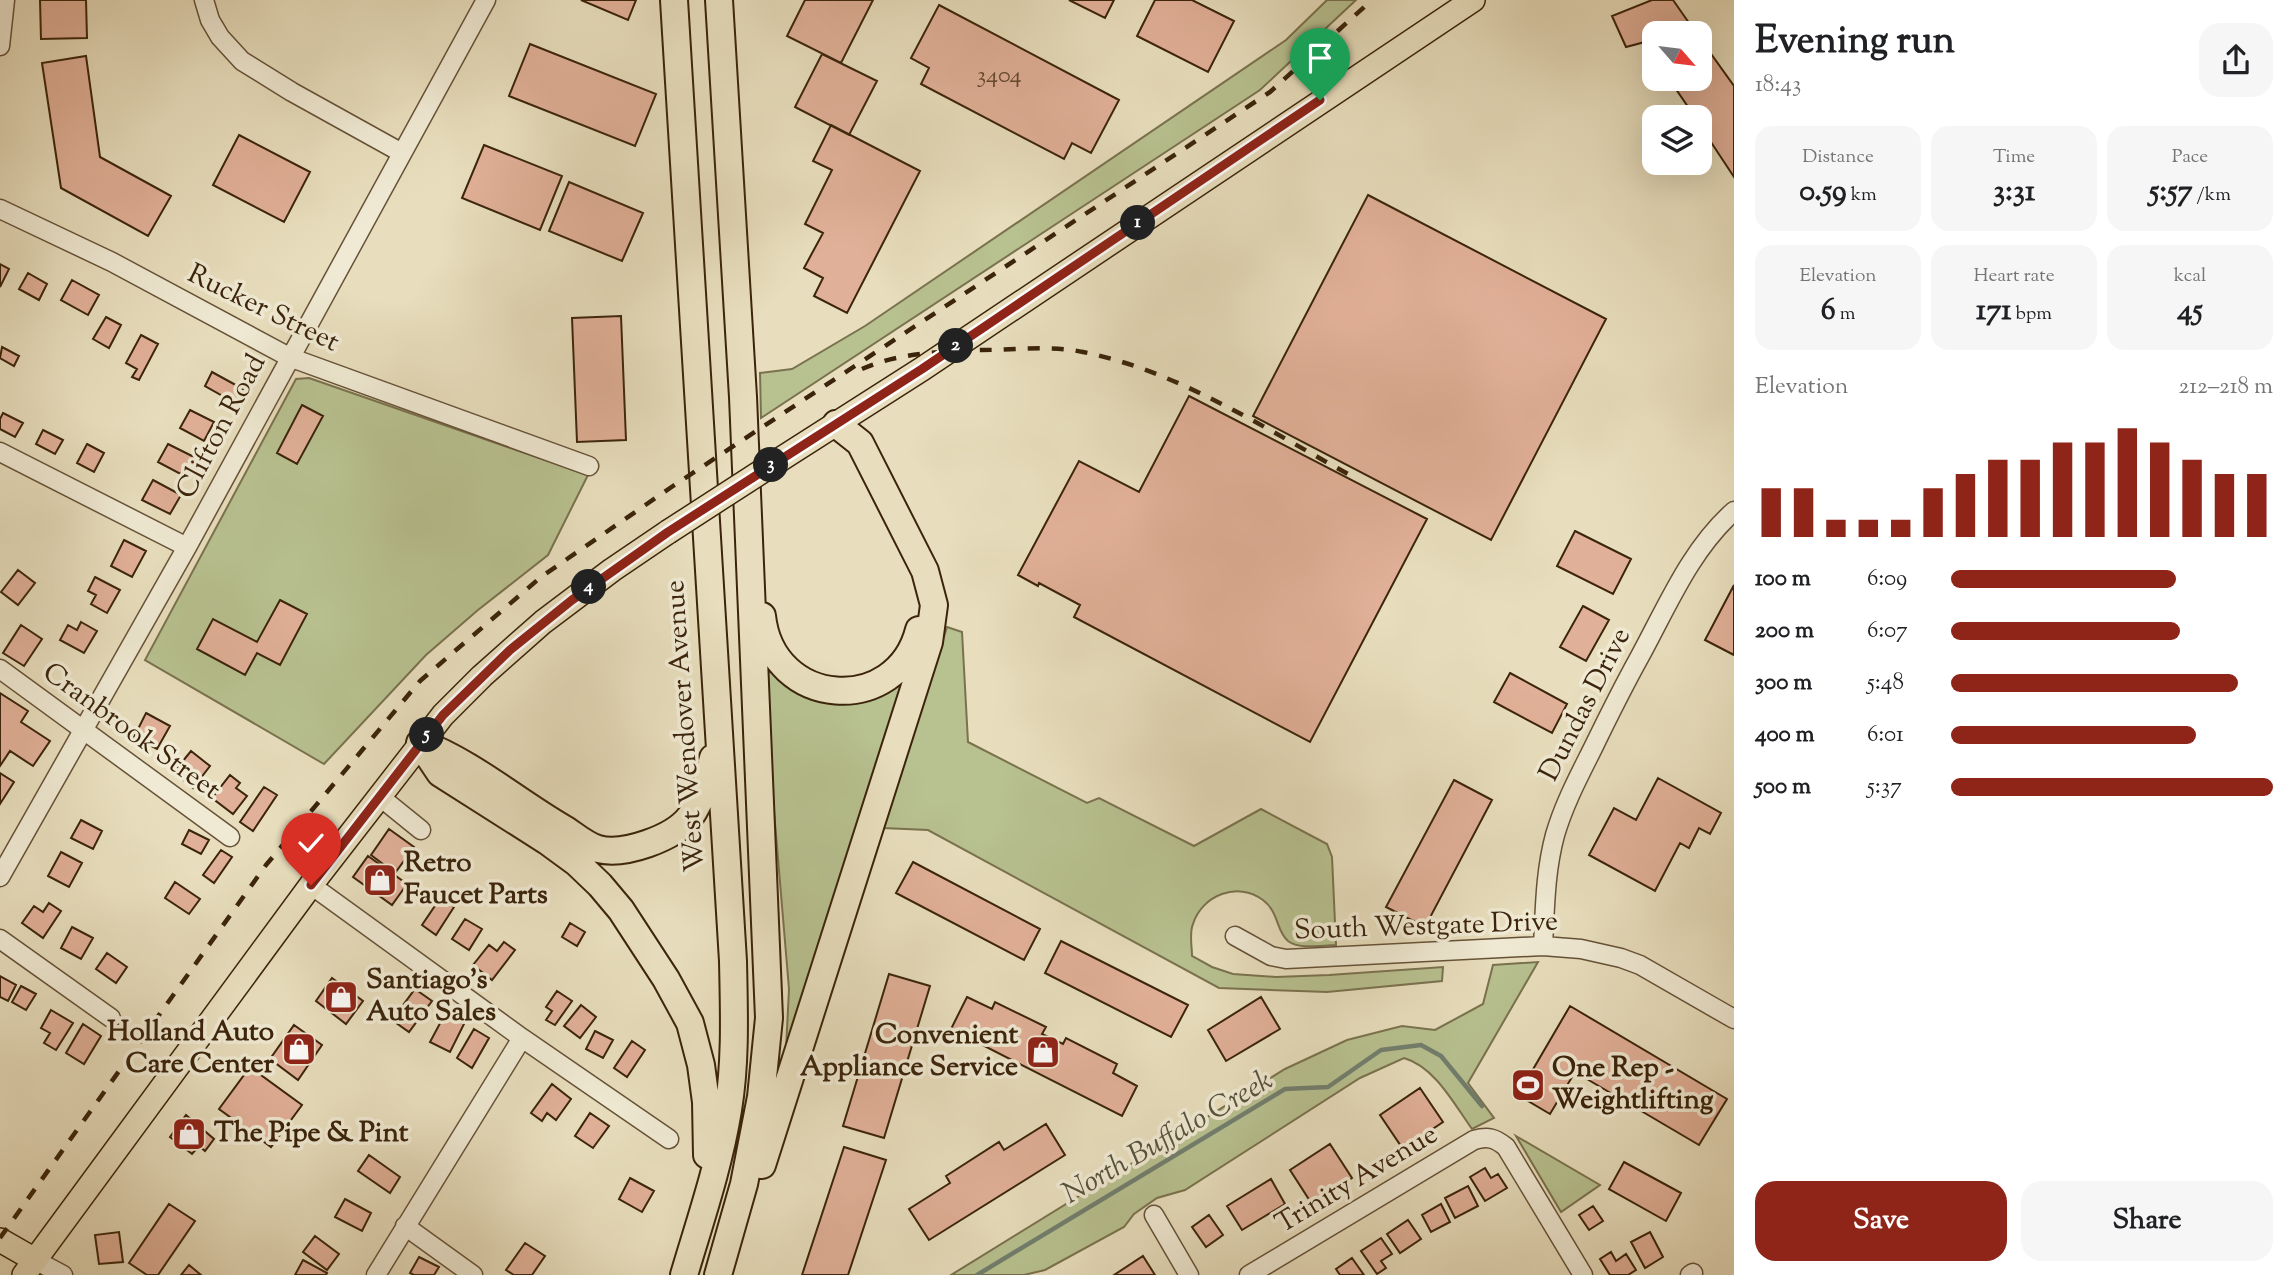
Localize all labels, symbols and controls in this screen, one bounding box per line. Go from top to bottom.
text: Evening run [1755,16,1955,70]
north arrow [1642,21,1712,91]
map controls [1642,21,1712,175]
button: share [2199,23,2273,97]
pin [1290,28,1350,100]
icon: arrive [1301,39,1339,77]
house number: 3404 [976,59,1022,93]
text: 18:43 [1755,69,1801,102]
button: layers [1642,105,1712,175]
text: Distance [1802,144,1874,171]
text: Time [1993,144,2035,171]
text: Pace [2172,144,2208,171]
text: 0.59 [1799,171,1847,214]
text: 3:31 [1993,171,2035,214]
text: 5:57 [2149,171,2192,214]
text: km [1847,182,1877,209]
text: /km [2192,182,2231,209]
pin: 1 [1120,206,1156,241]
text: 1 [1134,209,1141,236]
street label: Rucker Street [180,255,346,363]
text: Elevation [1799,263,1877,290]
text: Heart rate [1973,263,2055,290]
text: kcal [2174,263,2206,290]
text: 6 [1821,290,1836,333]
text: 171 [1976,290,2011,333]
text: 45 [2177,290,2203,333]
text: m [1836,301,1855,328]
text: bpm [2011,301,2052,328]
pin: 2 [939,328,974,364]
text: 2 [951,332,960,359]
street label: Clifton Road [167,348,277,506]
text: Elevation [1755,371,1848,404]
text: 212–218 m [2178,371,2273,404]
pin: 3 [754,448,788,482]
text: 3 [767,451,774,478]
text: 100 m [1755,563,1811,596]
text: 6:09 [1867,563,1907,596]
pin: 4 [572,570,606,604]
text: 4 [584,573,593,600]
street label: West Wendover Avenue [656,579,716,873]
text: 200 m [1755,615,1814,648]
text: 6:07 [1867,615,1908,648]
street label: Dundas Drive [1530,621,1642,789]
street label: Cranbrook Street [34,654,229,811]
text: 300 m [1755,667,1812,700]
text: 5:48 [1867,667,1904,700]
pin: 5 [410,718,444,752]
text: 400 m [1755,719,1815,752]
text: 6:01 [1867,719,1904,752]
text: 5 [423,721,430,748]
text: 500 m [1755,771,1811,804]
text: 5:37 [1867,771,1902,804]
pin [281,813,341,885]
icon: check [292,824,330,862]
place label: Retro Faucet Parts [404,844,548,916]
shop icon: Retro Faucet Parts [361,861,399,899]
street label: South Westgate Drive [1293,902,1559,952]
place label: Santiago's Auto Sales [366,961,496,1033]
shop icon: Santiago's Auto Sales [322,978,360,1016]
place label: Holland Auto Care Center [107,1013,274,1085]
place label: Convenient Appliance Service [800,1016,1018,1088]
shop icon: Holland Auto Care Center [280,1030,318,1068]
shop icon: Convenient Appliance Service [1024,1033,1062,1071]
place label: One Rep - Weightlifting [1552,1049,1714,1121]
water label: North Buffalo Creek [1055,1060,1281,1216]
sports icon: One Rep - Weightlifting [1509,1066,1547,1104]
place label: The Pipe & Pint [214,1114,409,1154]
shop icon: The Pipe & Pint [170,1115,208,1153]
street label: Trinity Avenue [1268,1116,1446,1244]
button: Save [1755,1181,2007,1261]
button: Share [2021,1181,2273,1261]

